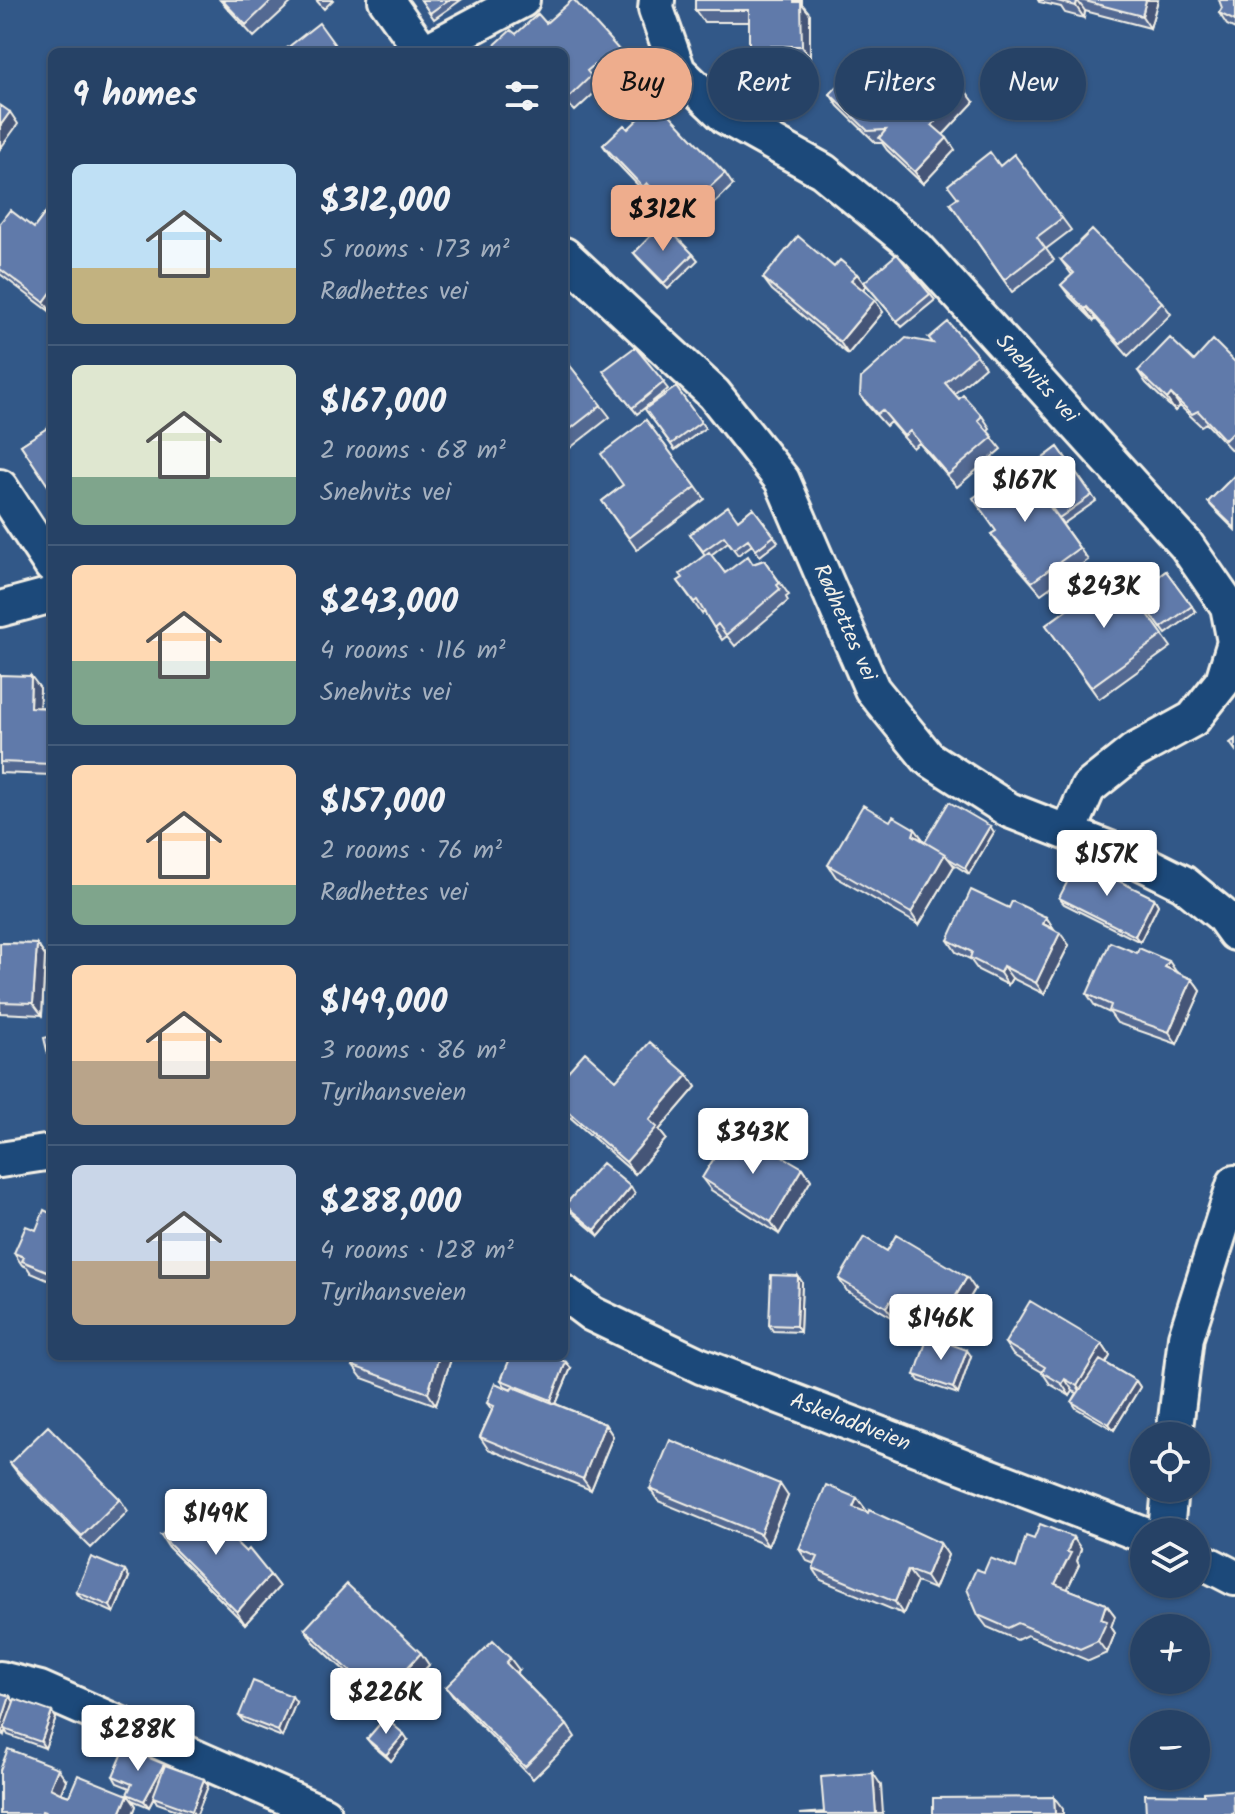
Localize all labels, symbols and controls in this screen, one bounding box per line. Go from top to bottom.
chip: Buy [592,48,692,120]
chip: Rent [708,48,819,120]
chip: Filters [835,48,964,120]
chip: New [980,48,1086,120]
text: 9 homes [72,69,197,123]
icon: filters [500,74,544,118]
text: $312,000 [320,175,450,229]
pin: $312K [607,185,719,253]
text: $312K [629,190,697,232]
icon: home [136,196,232,292]
text: 5 rooms · 173 m² [320,229,509,271]
text: Rødhettes vei [320,271,468,313]
street label: Snehvits vei [986,326,1087,432]
text: $167,000 [320,376,446,430]
icon: home [136,397,232,493]
text: 2 rooms · 68 m² [320,430,506,472]
pin: $167K [969,456,1081,524]
text: $167K [992,461,1058,503]
text: Snehvits vei [320,472,451,514]
street label: Rødhettes vei [803,559,886,688]
pin: $243K [1048,562,1160,630]
text: $243K [1067,567,1141,609]
text: $243,000 [320,576,458,630]
icon: home [136,597,232,693]
text: 4 rooms · 116 m² [320,630,506,672]
text: Snehvits vei [320,672,451,714]
text: $157,000 [320,776,445,830]
icon: home [136,797,232,893]
text: 2 rooms · 76 m² [320,830,502,872]
pin: $157K [1051,830,1163,898]
text: $157K [1075,835,1139,877]
text: Rødhettes vei [320,872,468,914]
text: $149,000 [320,976,447,1030]
icon: home [136,997,232,1093]
text: 3 rooms · 86 m² [320,1030,505,1072]
text: Tyrihansveien [320,1072,466,1114]
pin: $343K [697,1108,809,1176]
text: $343K [716,1113,790,1155]
text: $288,000 [320,1176,461,1230]
icon: home [136,1197,232,1293]
text: 4 rooms · 128 m² [320,1230,514,1272]
text: Tyrihansveien [320,1272,466,1314]
pin: $146K [885,1294,997,1362]
text: $146K [907,1299,975,1341]
street label: Askeladdveien [785,1384,915,1462]
map controls [1130,1422,1210,1790]
button: locate [1130,1422,1210,1502]
pin: $149K [160,1489,272,1557]
text: $149K [183,1494,249,1536]
button: layers [1130,1518,1210,1598]
button: + [1130,1614,1210,1694]
pin: $226K [330,1668,442,1736]
text: $226K [348,1673,424,1715]
pin: $288K [82,1705,194,1773]
text: $288K [100,1710,176,1752]
button: − [1130,1710,1210,1790]

